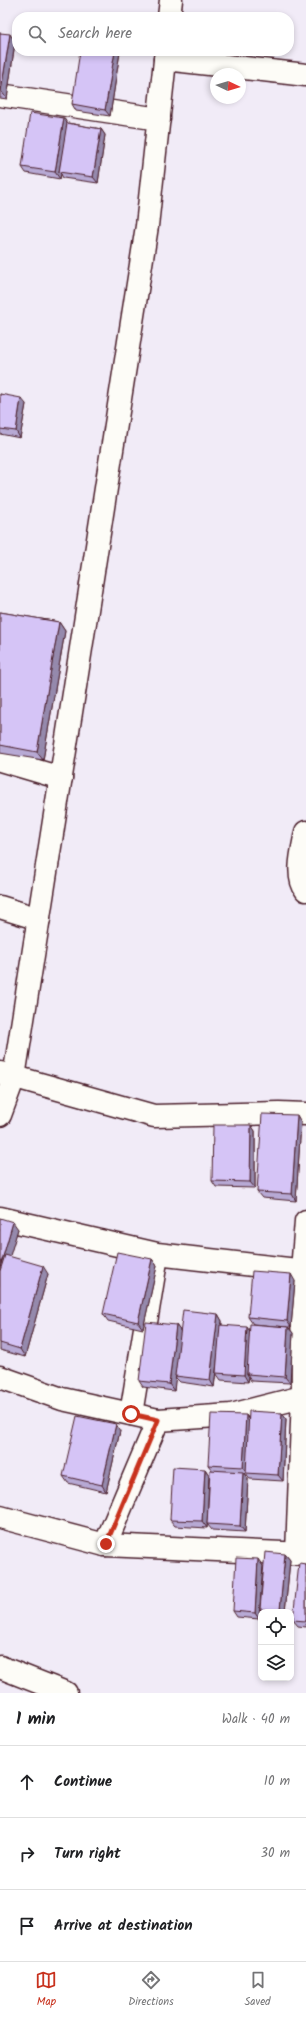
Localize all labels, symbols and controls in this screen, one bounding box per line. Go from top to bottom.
search box [12,12,294,56]
text: Search here [58,22,132,46]
icon: search [26,23,48,45]
north arrow [210,68,246,104]
route start [122,1405,140,1423]
route end [97,1535,115,1553]
map controls [258,1609,294,1681]
button: locate [258,1609,294,1645]
button: layers [258,1645,294,1681]
text: 1 min [16,1706,55,1733]
text: Walk · 40 m [222,1709,290,1730]
text: Continue [54,1770,112,1794]
icon: ahead [16,1771,38,1793]
text: 10 m [264,1771,290,1792]
text: Turn right [54,1842,121,1866]
icon: right [16,1843,38,1865]
text: 30 m [261,1843,290,1864]
text: Arrive at destination [54,1914,193,1938]
icon: arrive [16,1915,38,1937]
tab: Map [35,1969,57,2011]
tab: Directions [128,1969,174,2011]
tab: Saved [245,1969,271,2011]

